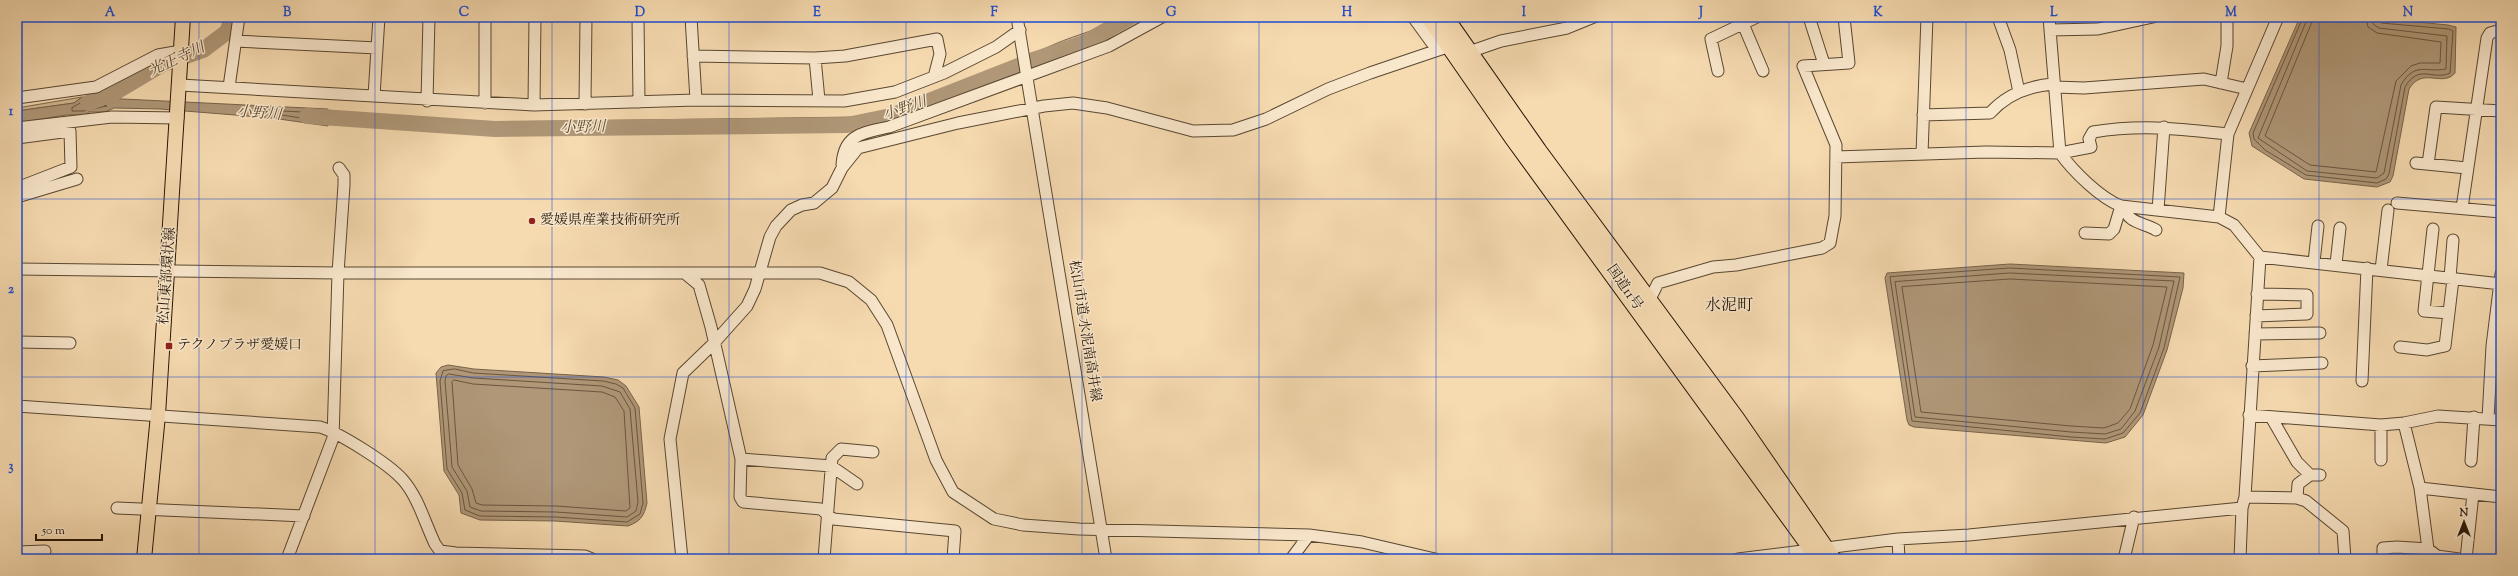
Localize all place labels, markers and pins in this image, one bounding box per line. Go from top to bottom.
place label: 愛媛県産業技術研究所 [540,211,680,231]
marker: 愛媛県産業技術研究所 [527,216,537,226]
place label: テクノプラザ愛媛口 [177,336,302,356]
marker: テクノプラザ愛媛口 [164,341,174,351]

